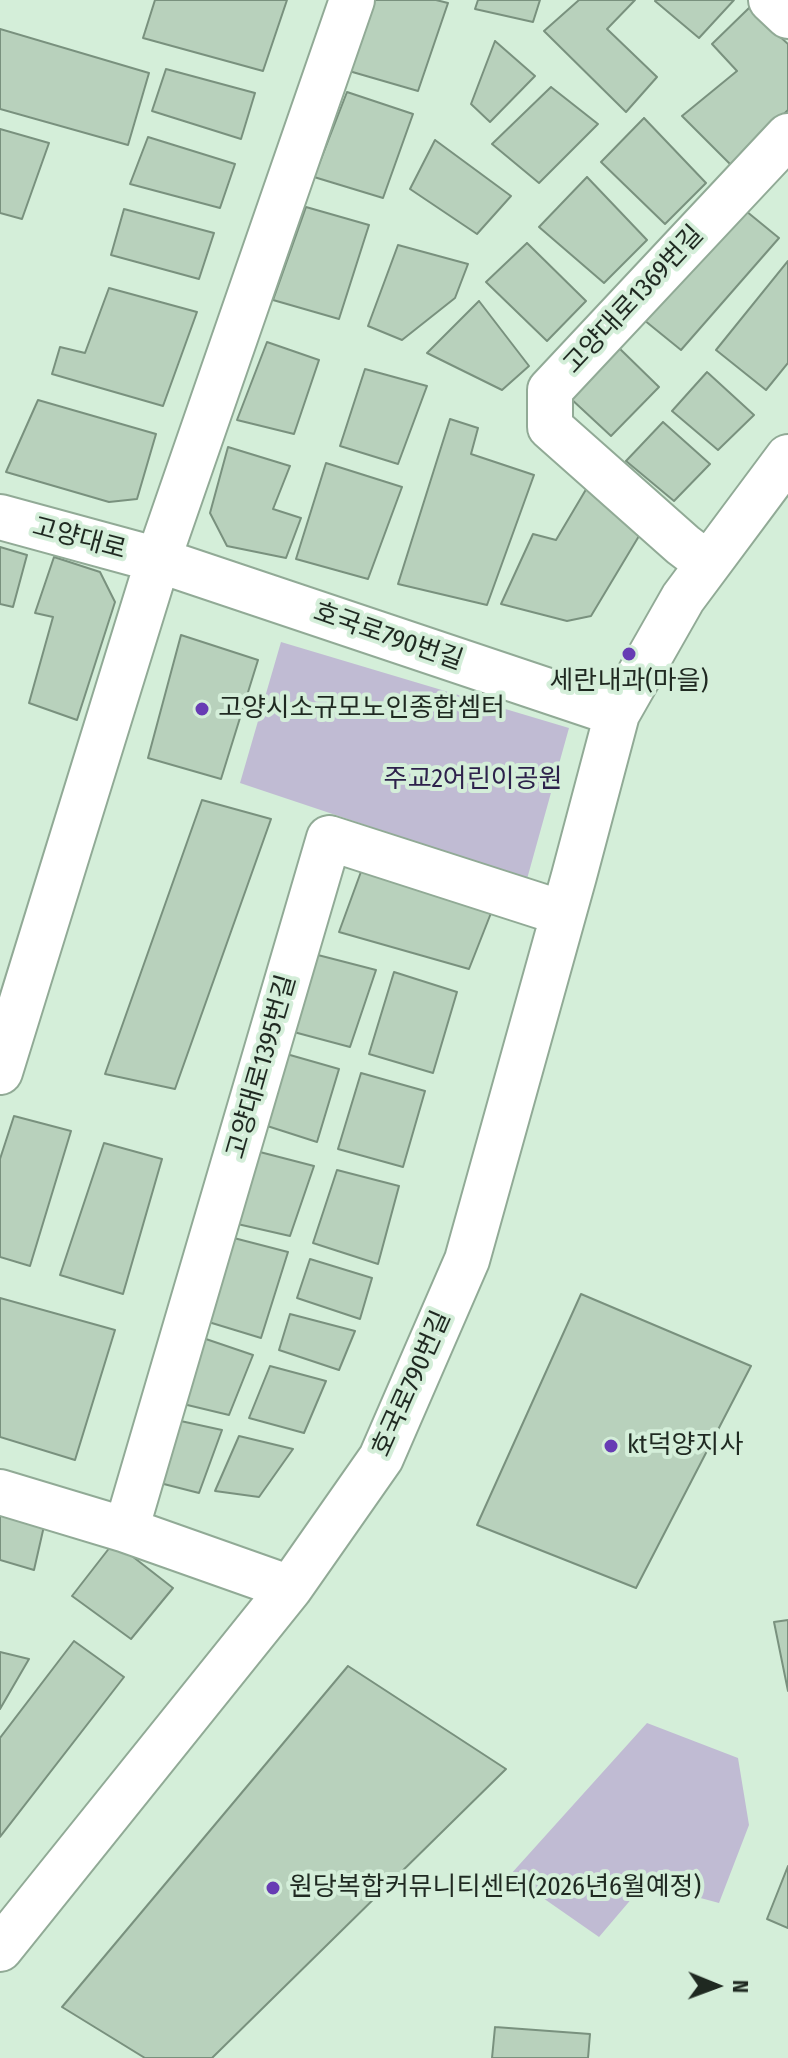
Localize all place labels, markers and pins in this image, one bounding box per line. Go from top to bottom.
marker: 세란내과(마을) [620,645,638,663]
place label: 세란내과(마을) [550,666,708,698]
place label: 고양시소규모노인종합셈터 [218,693,505,725]
marker: 고양시소규모노인종합셈터 [193,700,211,718]
place label: kt덕양지사 [627,1430,743,1462]
marker: kt덕양지사 [602,1437,620,1455]
place label: 원당복합커뮤니티센터(2026년6월예정) [289,1872,701,1904]
marker: 원당복합커뮤니티센터(2026년6월예정) [264,1879,282,1897]

